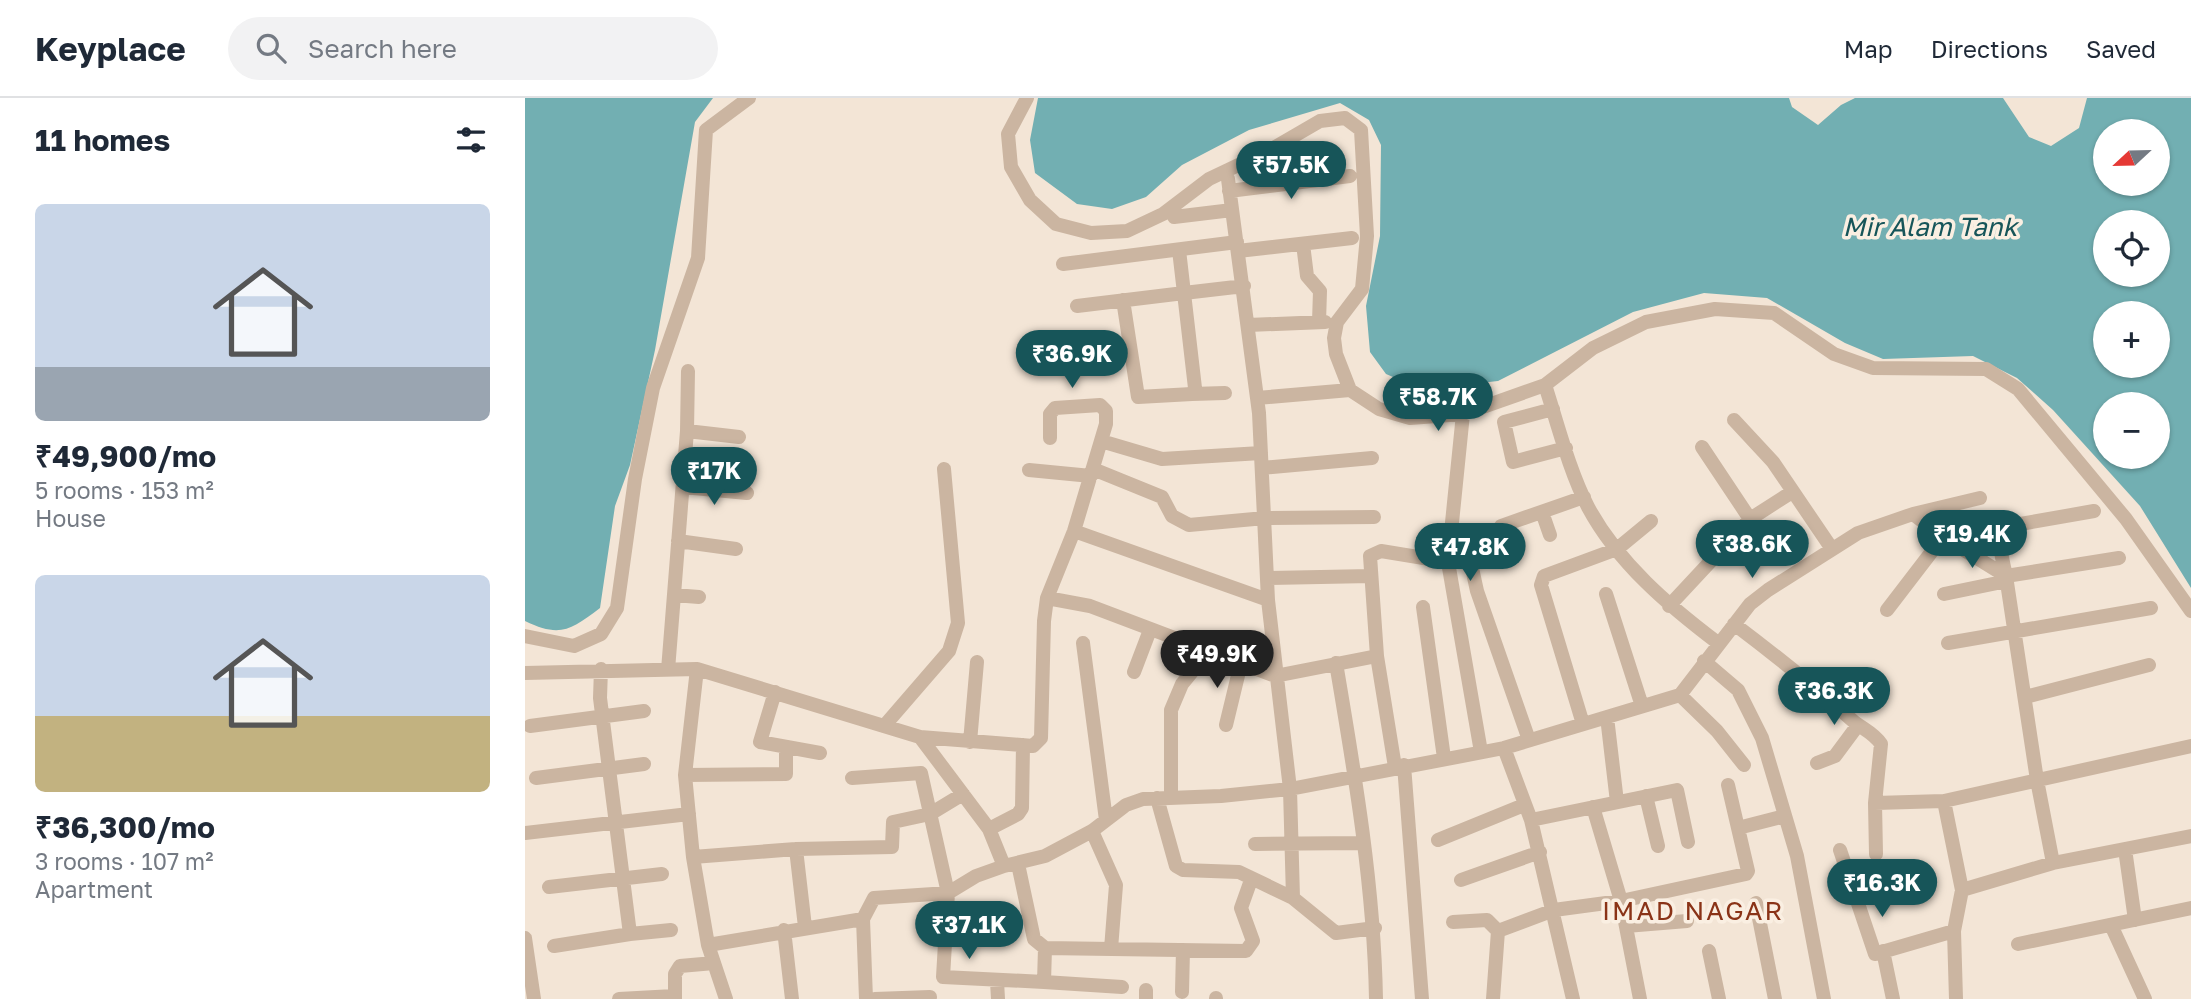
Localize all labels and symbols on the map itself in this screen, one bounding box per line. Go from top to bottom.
north arrow [2093,119,2170,196]
pin: ₹57.5K [1234,141,1348,201]
water label: Mir Alam Tank [1843,211,2020,242]
pin: ₹36.9K [1015,330,1129,390]
pin: ₹58.7K [1381,374,1495,433]
pin: ₹17K [673,448,755,507]
pin: ₹19.4K [1915,510,2029,570]
pin: ₹38.6K [1695,520,1809,580]
pin: ₹47.8K [1413,524,1527,583]
pin: ₹49.9K [1160,630,1274,690]
pin: ₹36.3K [1777,668,1891,727]
pin: ₹16.3K [1825,860,1939,919]
district label: IMAD NAGAR [1602,895,1784,926]
pin: ₹37.1K [912,902,1026,961]

